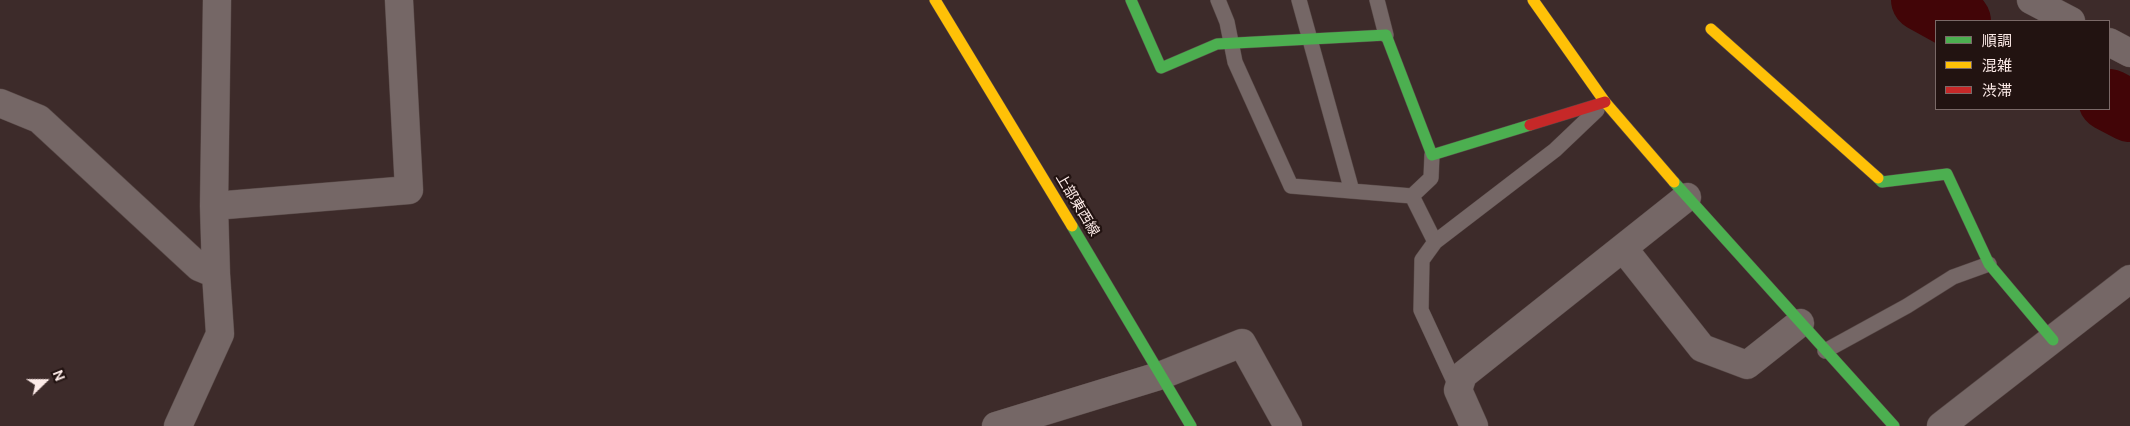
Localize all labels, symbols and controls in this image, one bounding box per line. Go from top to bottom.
legend [1935,20,2110,110]
text: 順調 [1982,31,2012,51]
text: 混雑 [1982,56,2012,76]
text: 渋滞 [1982,81,2012,101]
street label: 上部東西線 [1052,171,1102,239]
north arrow [20,356,70,406]
text: N [49,367,69,383]

